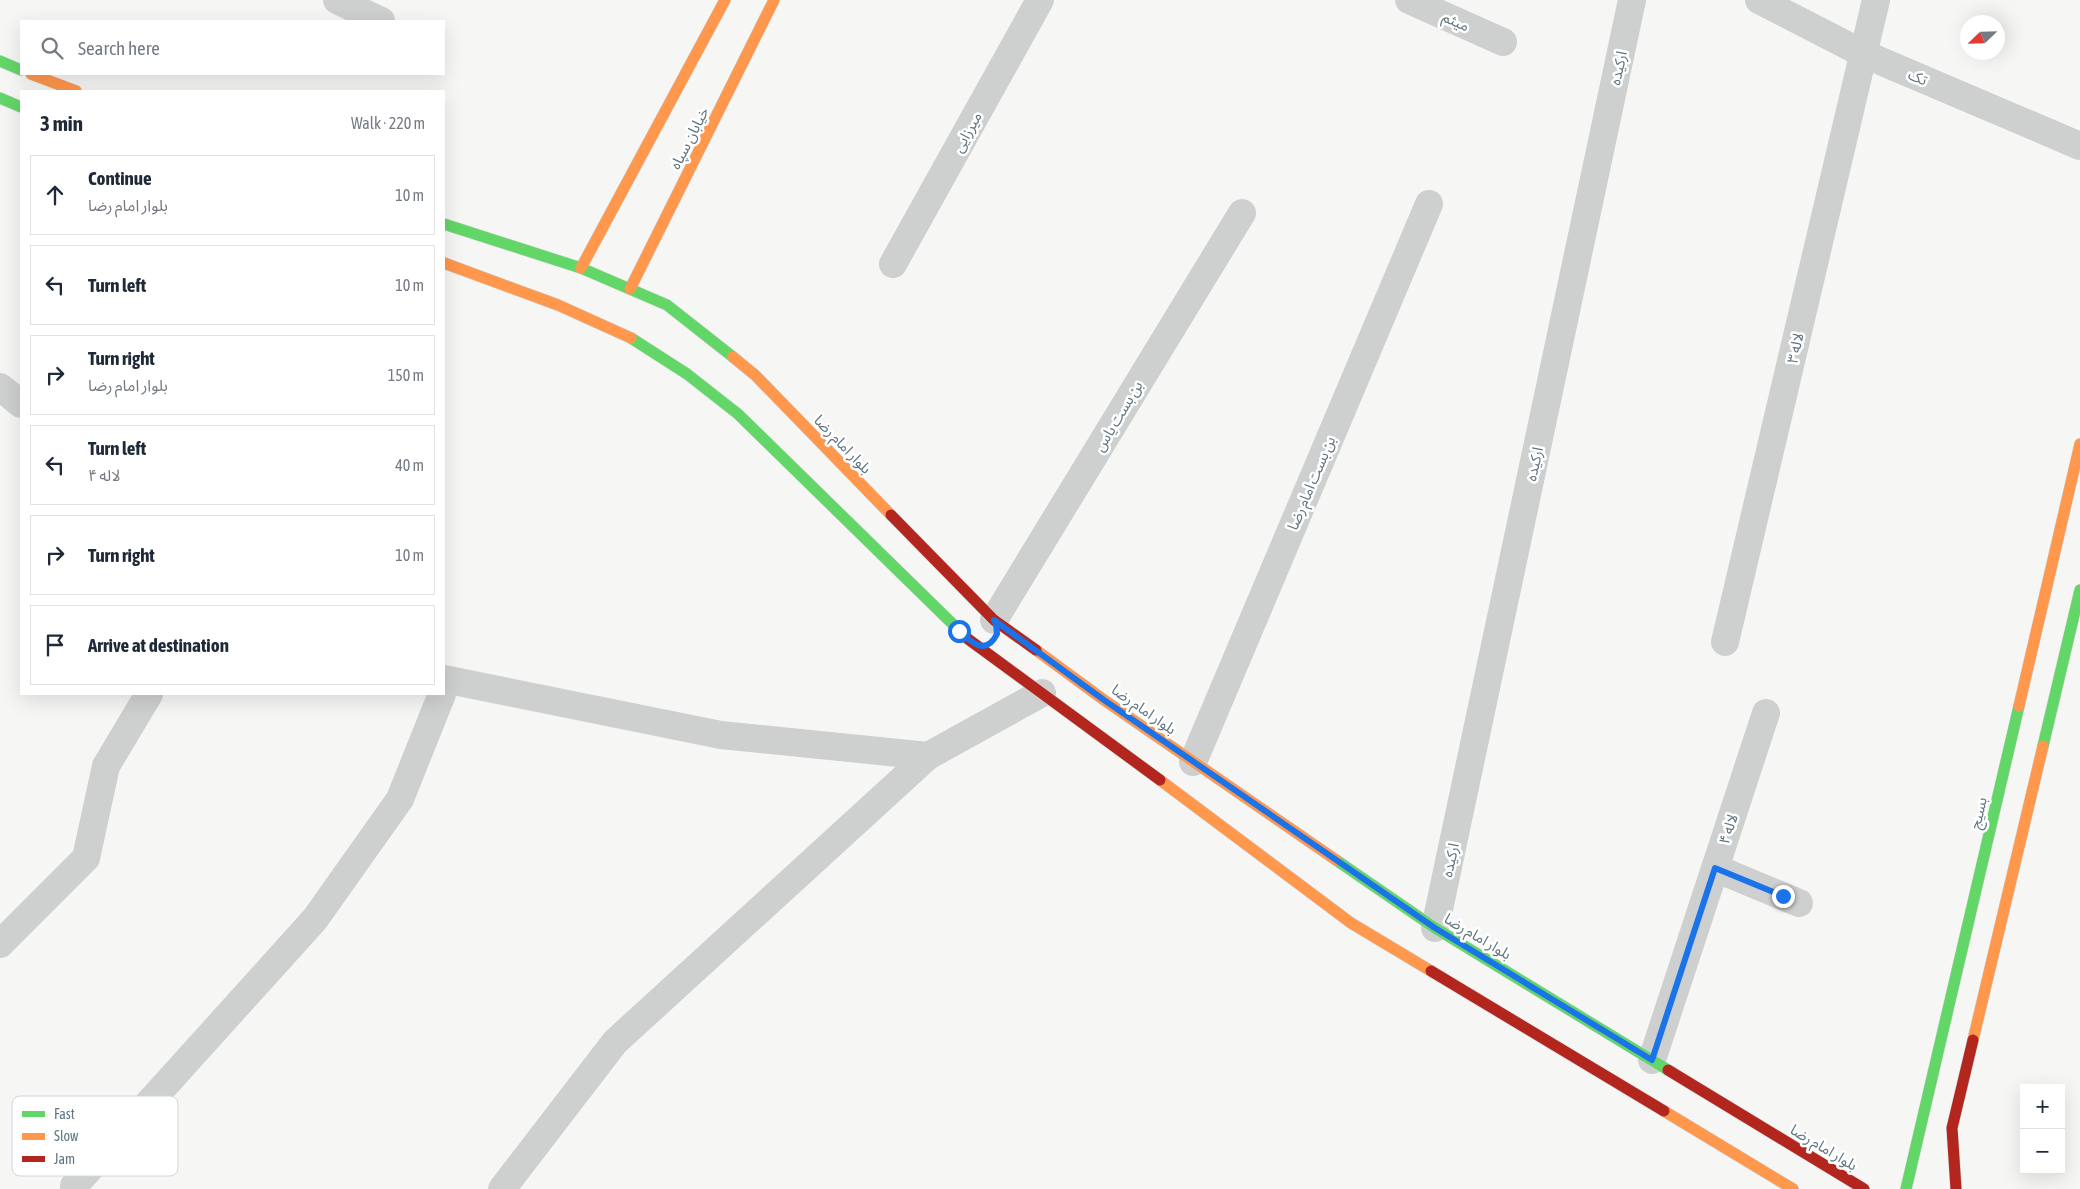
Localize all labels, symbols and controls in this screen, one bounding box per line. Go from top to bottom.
street label: میثم [1439,8,1472,37]
north arrow [1960,15,2005,60]
search box [20,20,445,75]
icon: search [38,34,66,62]
text: Search here [78,37,160,59]
street label: ارکیده [1606,49,1631,87]
street label: تک [1906,65,1930,89]
street label: خیابان سپاه [666,104,714,173]
street label: میرزایی [949,109,986,156]
text: 3 min [40,111,83,135]
text: Walk · 220 m [351,114,425,132]
text: Continue [88,167,152,189]
icon: ahead [41,181,69,209]
text: 10 m [395,186,424,204]
text: بلوار امام رضا [88,196,168,214]
icon: left [41,271,69,299]
text: Turn left [88,274,146,296]
text: 10 m [395,276,424,294]
street label: لاله ۳ [1783,331,1807,365]
text: Turn right [88,347,155,369]
icon: right [41,361,69,389]
text: 150 m [388,366,424,384]
text: بلوار امام رضا [88,376,168,394]
street label: بن بست یاس [1090,378,1147,455]
street label: بلوار امام رضا [809,411,875,479]
street label: بن بست امام رضا [1284,433,1341,534]
text: Turn left [88,437,146,459]
street label: ارکیده [1522,445,1547,483]
icon: left [41,451,69,479]
text: 40 m [395,456,424,474]
text: لاله ۴ [88,466,121,484]
icon: right [41,541,69,569]
text: Turn right [88,544,155,566]
text: 10 m [395,546,424,564]
route start [948,620,971,643]
icon: arrive [41,631,69,659]
text: Arrive at destination [88,634,229,656]
street label: بلوار امام رضا [1107,681,1180,740]
street label: بسیج [1966,795,1994,831]
street label: لاله ۴ [1715,812,1741,846]
street label: ارکیده [1438,841,1463,879]
route end [1772,885,1795,908]
street label: بلوار امام رضا [1440,909,1514,965]
map controls [2020,1084,2065,1174]
button: + [2020,1084,2065,1129]
legend [12,1096,178,1176]
text: Fast [54,1106,75,1122]
street label: بلوار امام رضا [1786,1120,1860,1176]
text: Slow [54,1128,79,1144]
button: − [2020,1129,2065,1174]
text: Jam [54,1151,75,1167]

